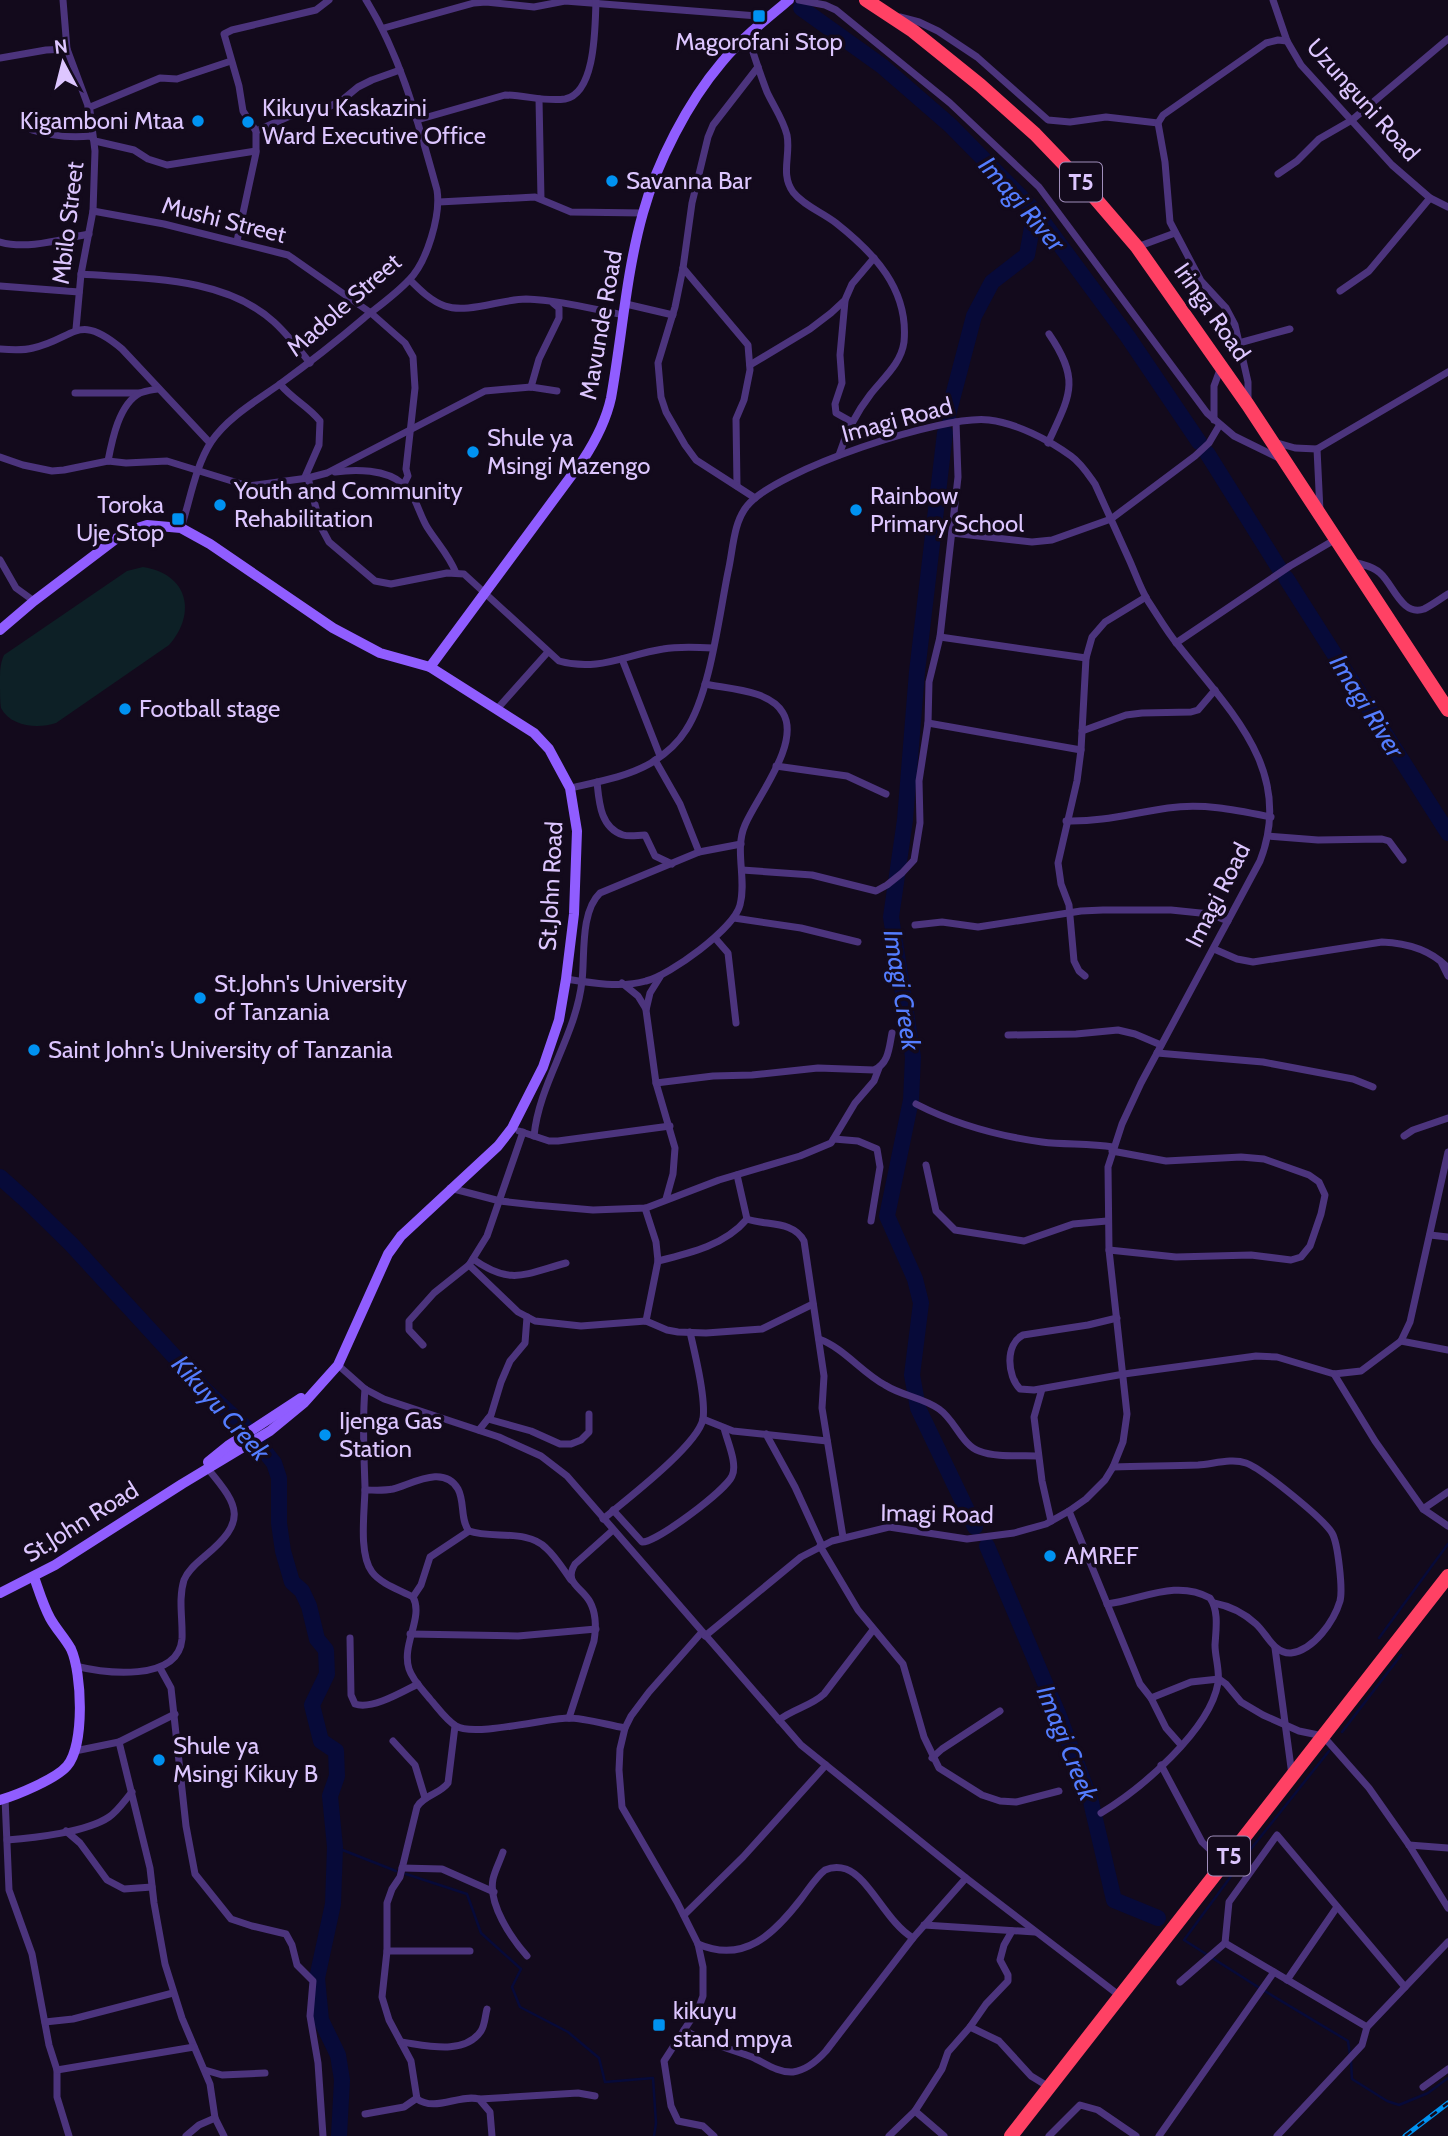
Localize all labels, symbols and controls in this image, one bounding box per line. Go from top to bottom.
marker: Magorofani Stop [751,8,767,24]
place label: Magorofani Stop [675,27,843,56]
north arrow [28,28,98,98]
street label: Uzunguni Road [1301,32,1426,167]
text: N [53,34,69,59]
place label: Kikuyu Kaskazini Ward Executive Office [262,93,486,150]
place label: Kigamboni Mtaa [20,106,184,135]
marker: Kigamboni Mtaa [190,113,206,129]
marker: Kikuyu Kaskazini Ward Executive Office [240,114,256,130]
water label: Imagi River [972,150,1073,259]
street label: Mbilo Street [46,160,89,286]
road number: T5 [1060,162,1102,202]
place label: Savanna Bar [626,166,752,195]
marker: Savanna Bar [604,173,620,189]
street label: Mushi Street [159,190,289,249]
street label: Madole Street [280,247,407,362]
street label: Mavunde Road [573,248,628,402]
street label: Iringa Road [1168,257,1257,366]
street label: Imagi Road [838,391,955,448]
place label: Shule ya Msingi Mazengo [487,423,650,480]
marker: Shule ya Msingi Mazengo [465,444,481,460]
place label: Youth and Community Rehabilitation [233,476,463,533]
place label: Rainbow Primary School [870,481,1024,538]
place label: Toroka Uje Stop [76,490,164,547]
marker: Youth and Community Rehabilitation [212,497,228,513]
marker: Rainbow Primary School [848,502,864,518]
marker: Toroka Uje Stop [170,511,186,527]
water label: Imagi River [1323,649,1412,764]
place label: Football stage [139,694,280,723]
marker: Football stage [117,701,133,717]
street label: St.John Road [533,820,568,951]
street label: Imagi Road [1179,838,1256,952]
water label: Imagi Creek [877,927,927,1053]
place label: St.John's University of Tanzania [214,969,407,1026]
marker: St.John's University of Tanzania [192,990,208,1006]
place label: Saint John's University of Tanzania [48,1035,393,1064]
marker: Saint John's University of Tanzania [26,1042,42,1058]
water label: Kikuyu Creek [165,1348,277,1468]
place label: Ijenga Gas Station [339,1406,442,1463]
marker: Ijenga Gas Station [317,1427,333,1443]
street label: St.John Road [18,1475,143,1568]
street label: Imagi Road [880,1498,994,1529]
place label: AMREF [1064,1541,1139,1570]
marker: AMREF [1042,1548,1058,1564]
water label: Imagi Creek [1029,1681,1105,1806]
place label: Shule ya Msingi Kikuy B [173,1731,318,1788]
marker: Shule ya Msingi Kikuy B [151,1752,167,1768]
road number: T5 [1208,1837,1250,1876]
place label: kikuyu stand mpya [673,1996,793,2053]
marker: kikuyu stand mpya [651,2017,667,2033]

